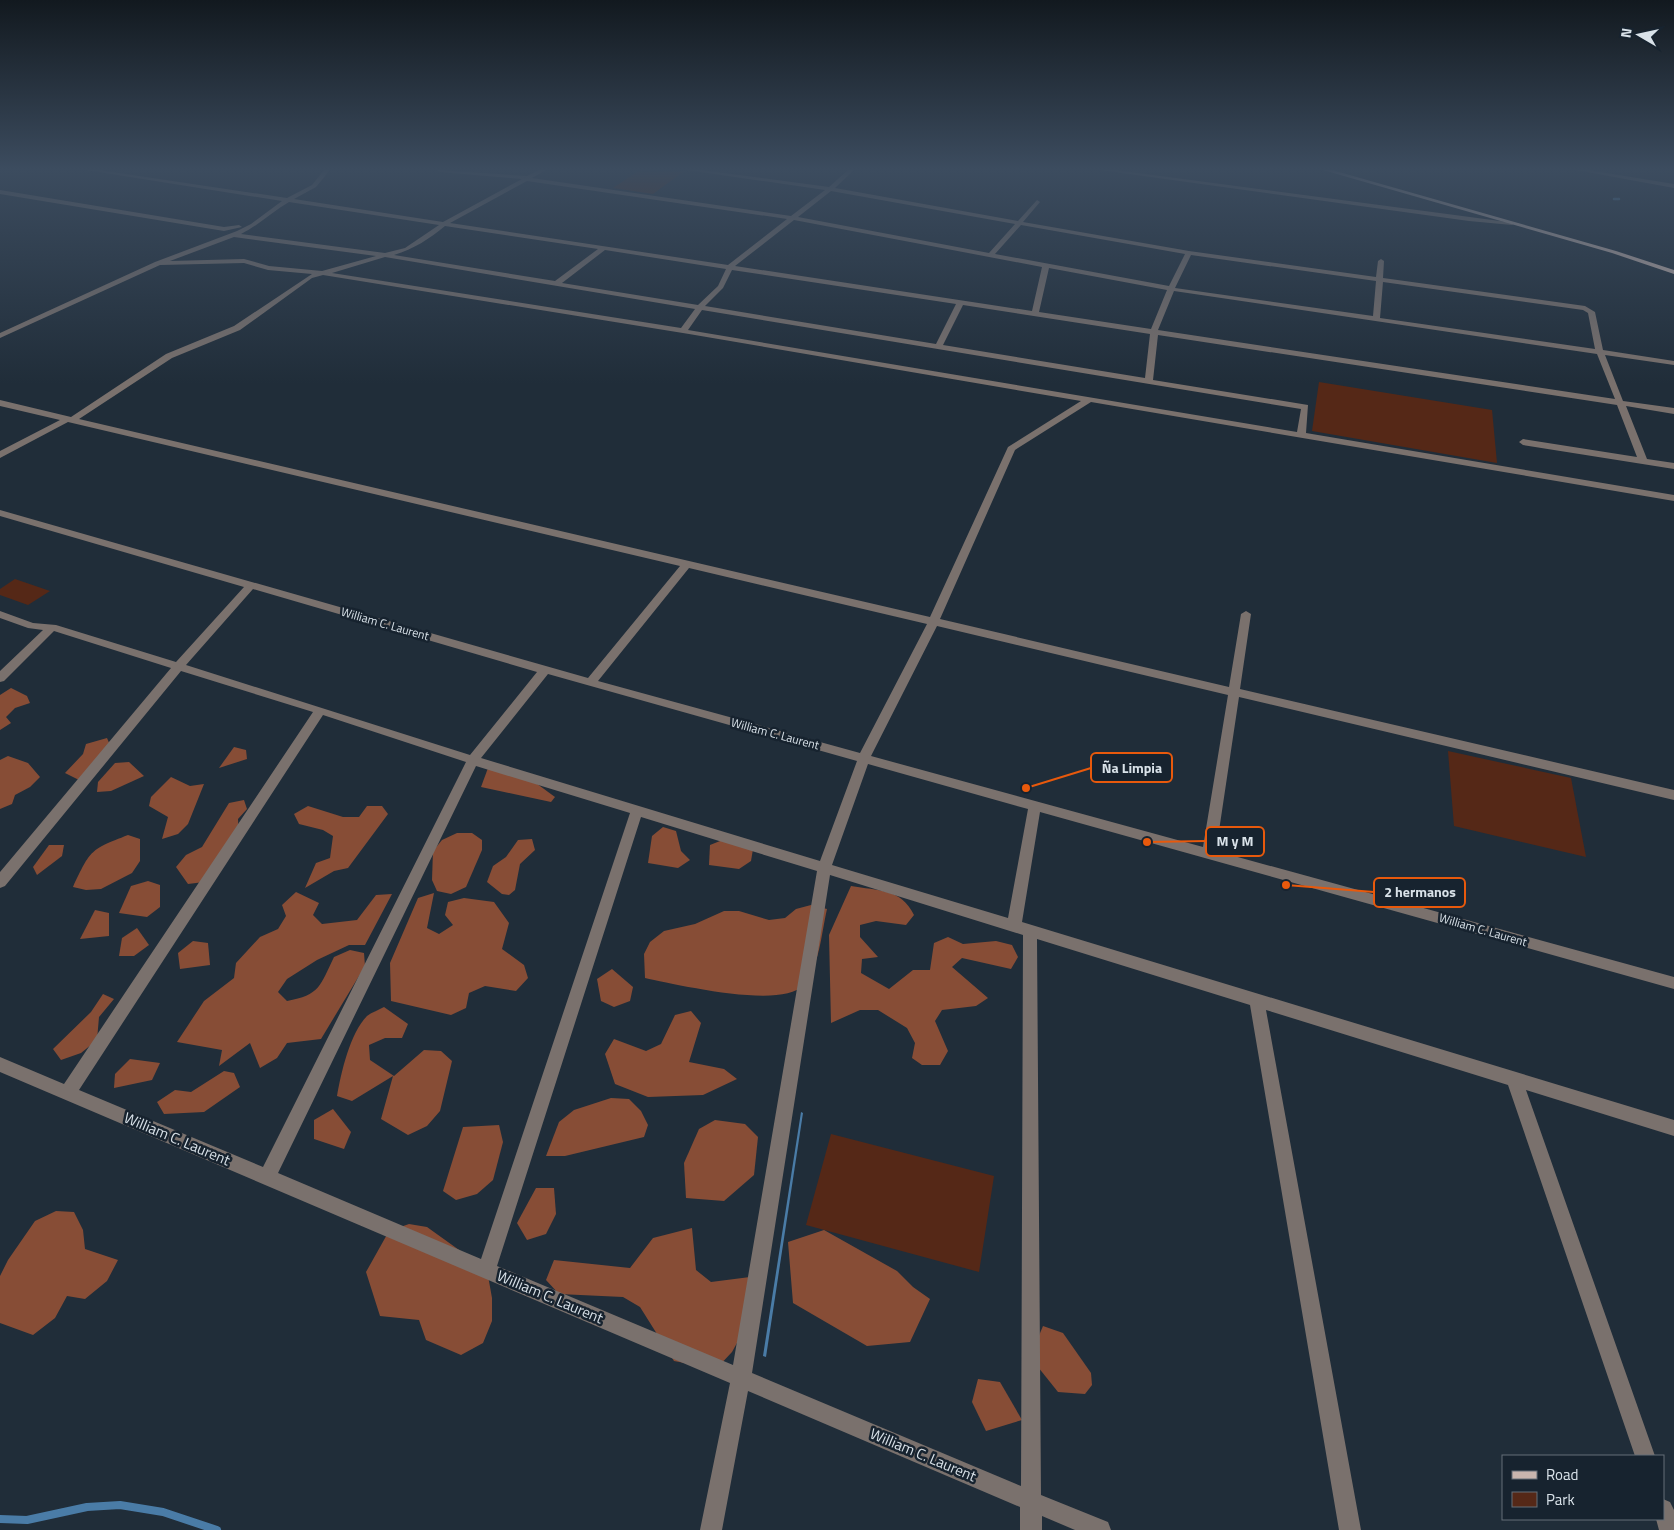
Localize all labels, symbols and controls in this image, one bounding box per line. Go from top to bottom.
north arrow [1614,10,1664,60]
text: N [1615,26,1637,39]
street label: William C. Laurent [339,602,432,645]
street label: William C. Laurent [729,713,822,755]
callout: Ña Limpia [1091,753,1172,782]
text: Ña Limpia [1102,757,1162,778]
callout: M y M [1206,827,1264,856]
text: M y M [1216,830,1254,851]
callout: 2 hermanos [1374,878,1465,907]
text: 2 hermanos [1384,881,1456,902]
street label: William C. Laurent [1437,908,1530,951]
street label: William C. Laurent [121,1106,235,1172]
street label: William C. Laurent [494,1264,608,1330]
street label: William C. Laurent [867,1422,981,1488]
legend [1502,1455,1664,1520]
text: Road [1546,1463,1578,1486]
text: Park [1546,1488,1575,1511]

